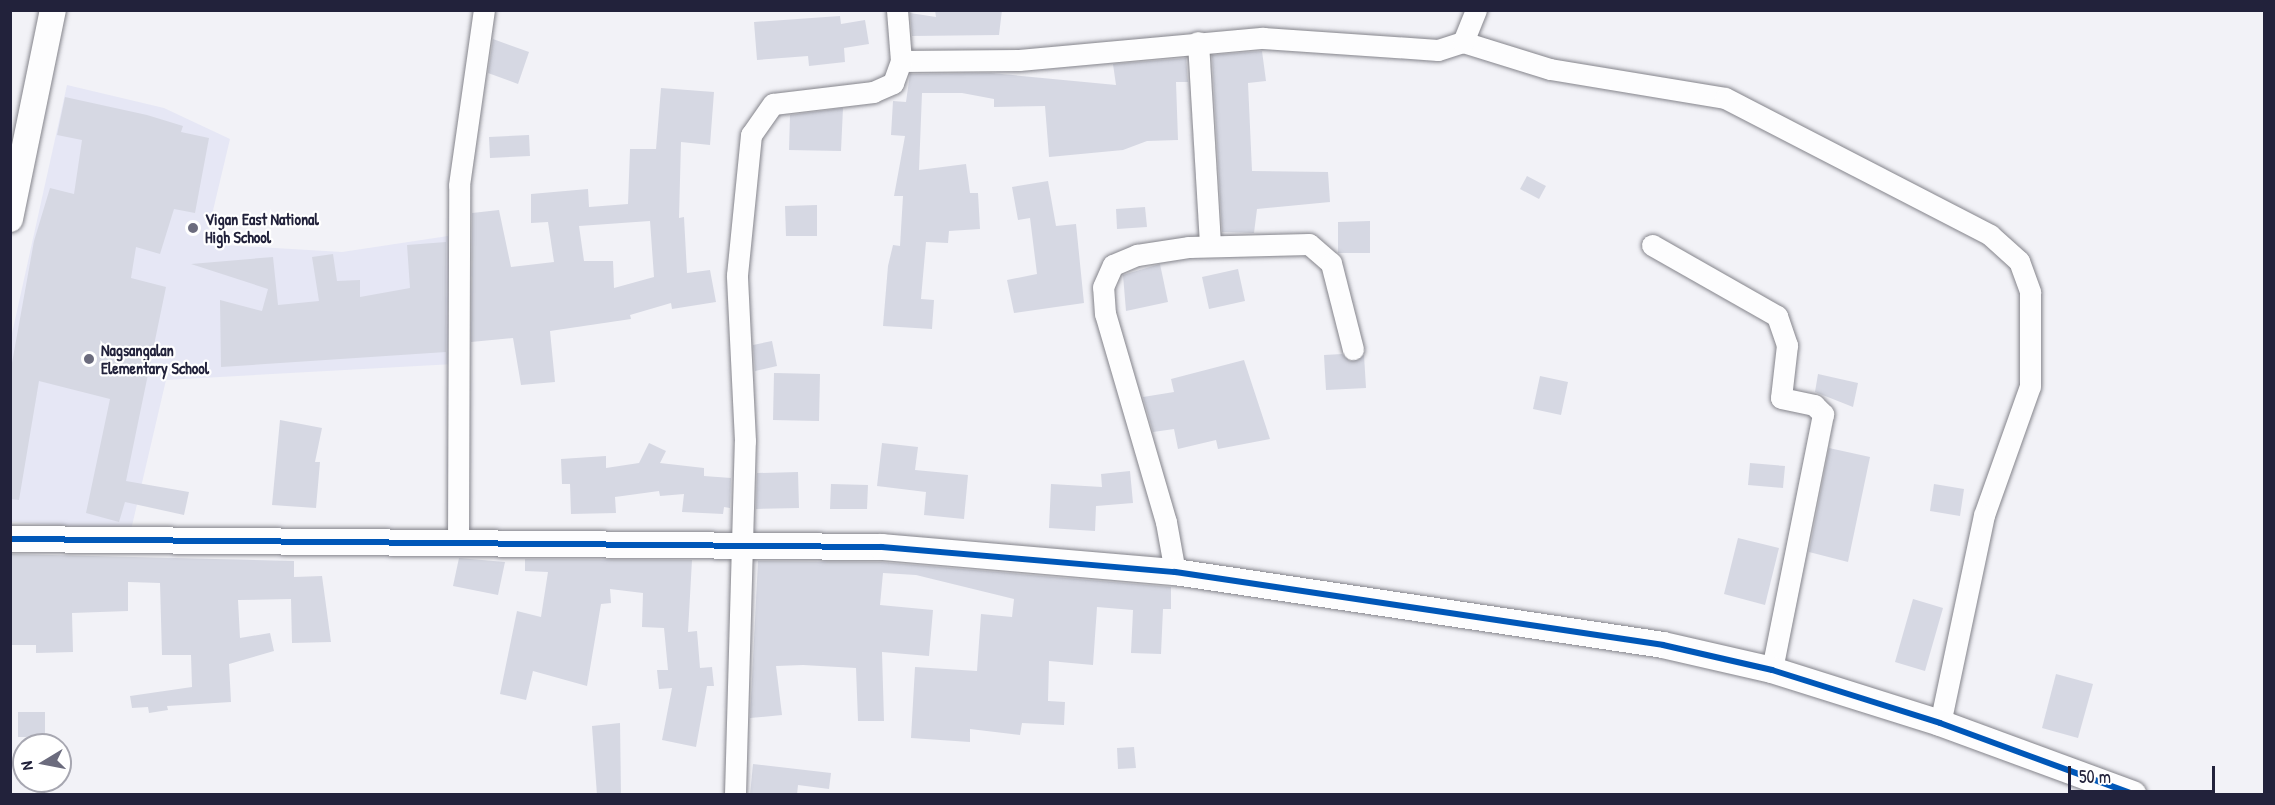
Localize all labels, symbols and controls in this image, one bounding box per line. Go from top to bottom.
place label: Vigan East National High School [205,209,319,247]
marker: Vigan East National High School [186,221,200,235]
place label: Nagsangalan Elementary School [101,340,209,378]
marker: Nagsangalan Elementary School [82,352,96,366]
north arrow [12,733,72,793]
scale bar [2071,754,2218,792]
text: N [15,760,38,772]
text: 50 m [2079,764,2111,789]

